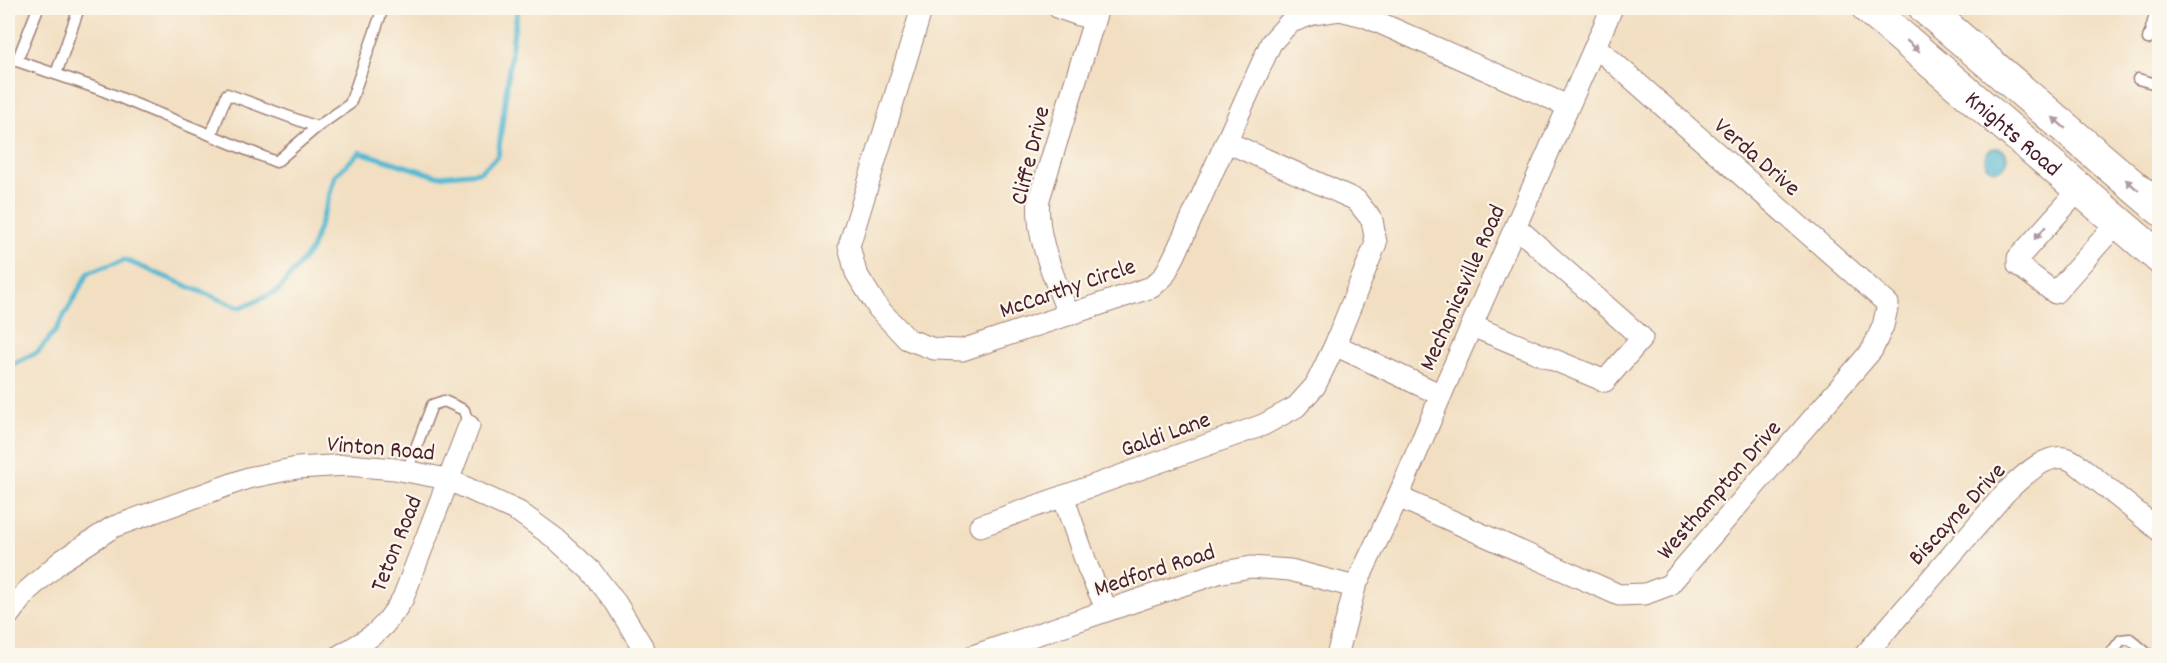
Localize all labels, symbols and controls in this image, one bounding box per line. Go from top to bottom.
one-way arrow [1905,39,1921,52]
street label: Knights Road [1956,84,2068,186]
street label: Cliffe Drive [1003,103,1061,209]
street label: Verda Drive [1705,111,1807,206]
one-way arrow [2052,117,2067,130]
one-way arrow [2125,179,2140,192]
street label: Mechanicsville Road [1412,200,1516,377]
one-way arrow [2033,226,2047,241]
street label: McCarthy Circle [995,251,1141,329]
street label: Galdi Lane [1117,404,1216,468]
street label: Westhampton Drive [1650,414,1791,568]
street label: Vinton Road [325,428,436,472]
street label: Biscayne Drive [1901,456,2015,574]
street label: Teton Road [363,491,432,597]
street label: Medford Road [1090,536,1220,607]

